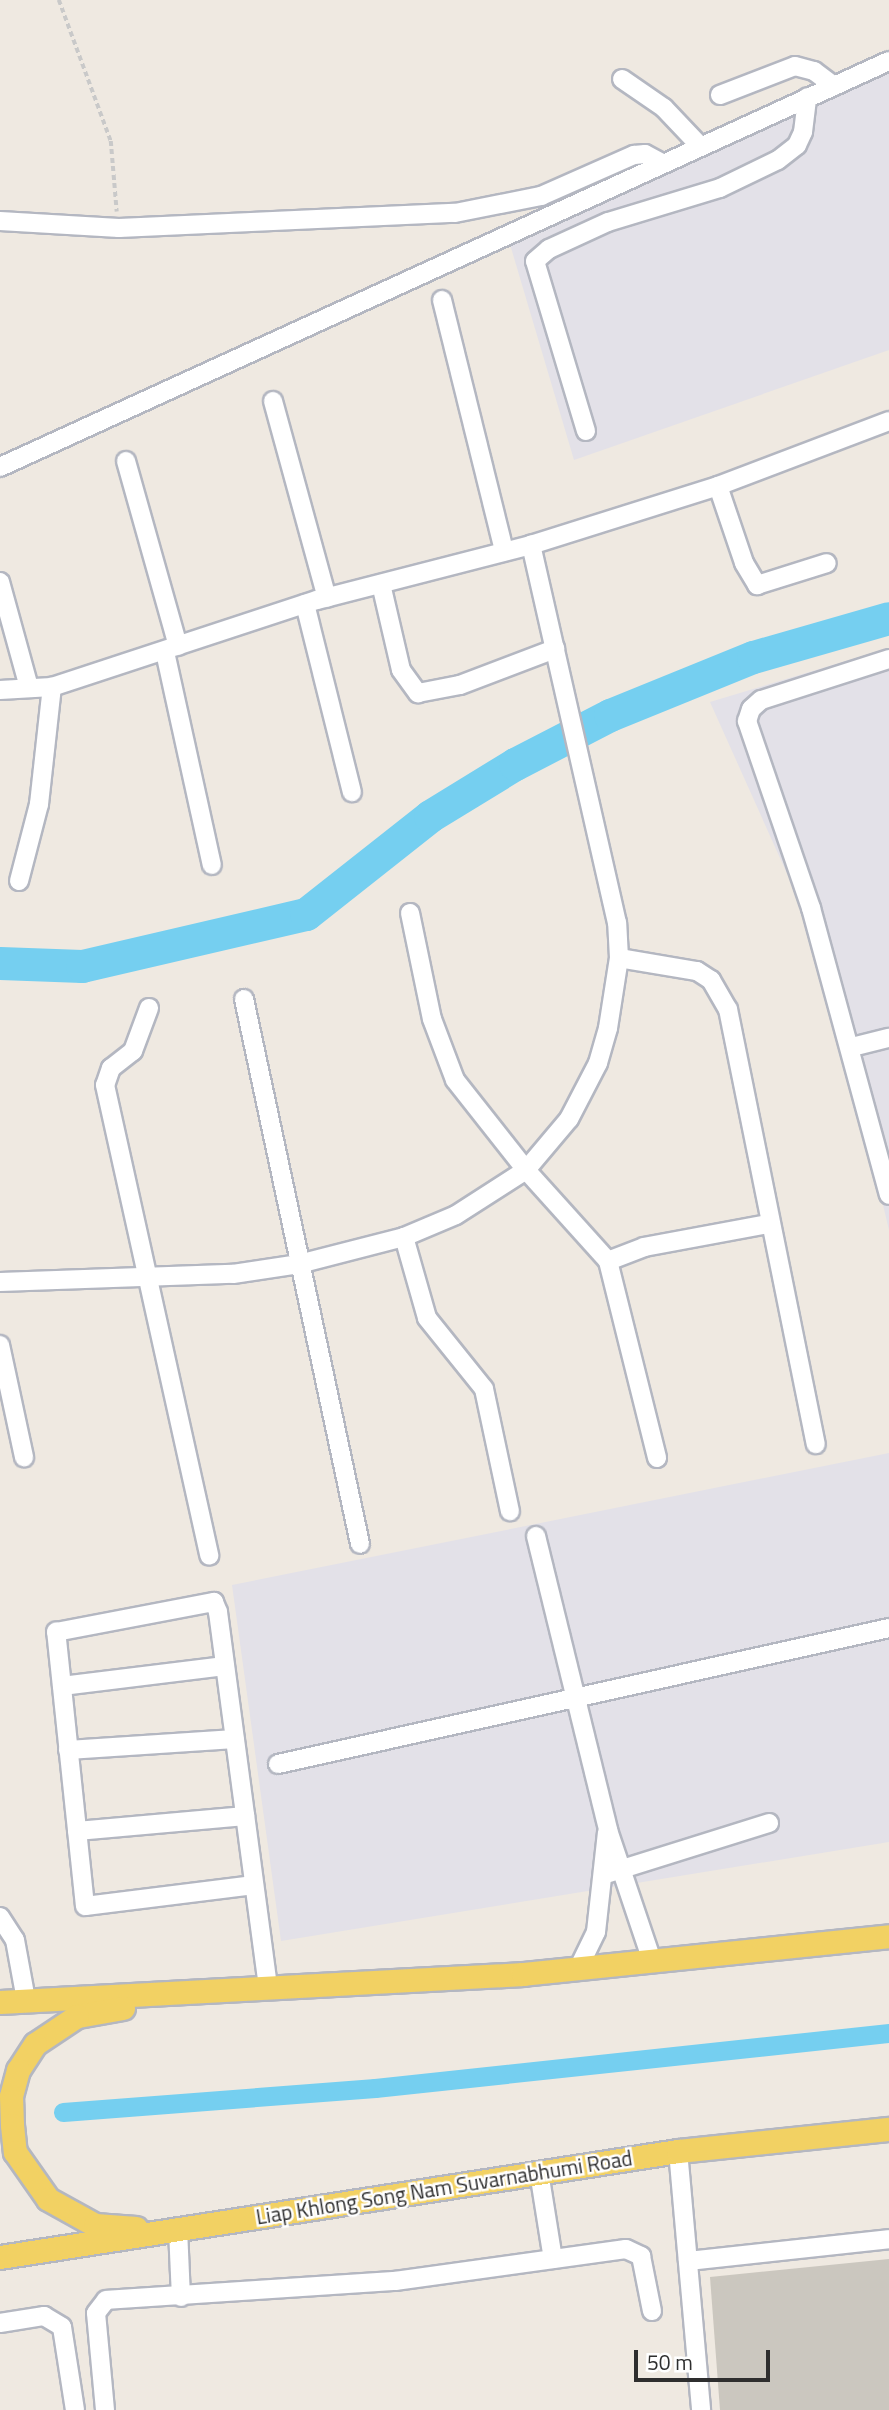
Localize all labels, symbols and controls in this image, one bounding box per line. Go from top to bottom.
street label: Liap Khlong Song Nam Suvarnabhumi Road [254,2145,634,2229]
scale bar [637,2336,774,2380]
text: 50 m [647,2346,693,2378]

